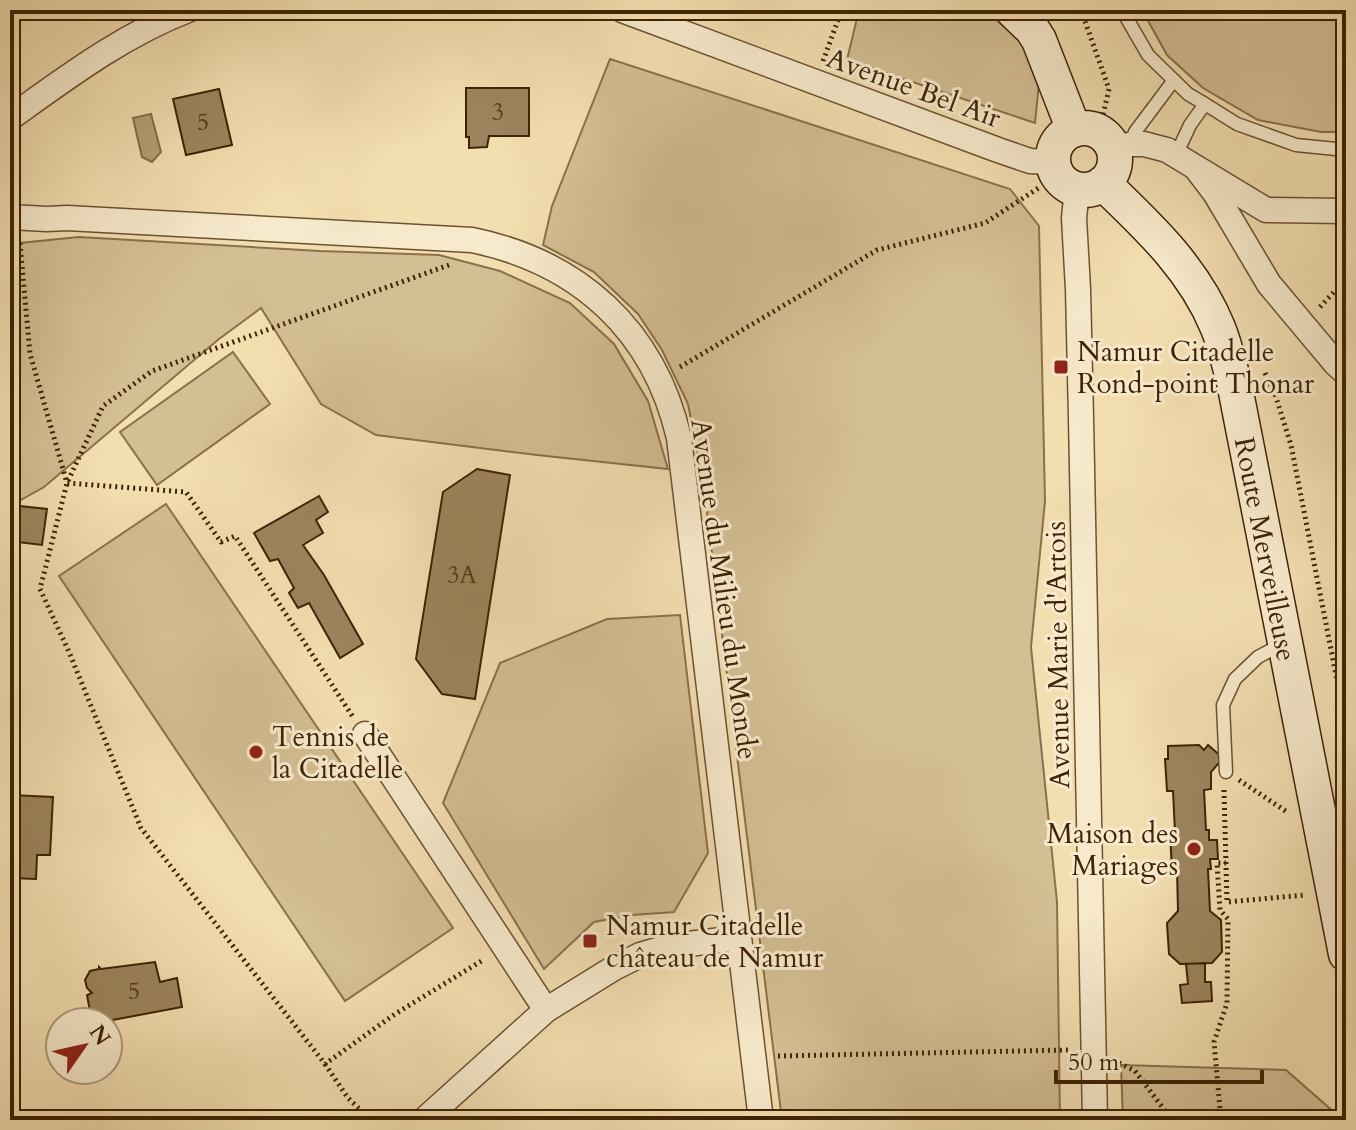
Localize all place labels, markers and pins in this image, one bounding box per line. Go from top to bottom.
place label: Namur Citadelle Rond-point Thonar [1077,333,1315,403]
marker: Namur Citadelle Rond-point Thonar [1052,358,1070,376]
place label: Tennis de la Citadelle [272,718,404,788]
marker: Tennis de la Citadelle [247,743,265,761]
place label: Maison des Mariages [1047,815,1178,885]
marker: Maison des Mariages [1185,840,1203,858]
place label: Namur Citadelle château de Namur [606,907,824,977]
marker: Namur Citadelle château de Namur [581,932,599,950]

